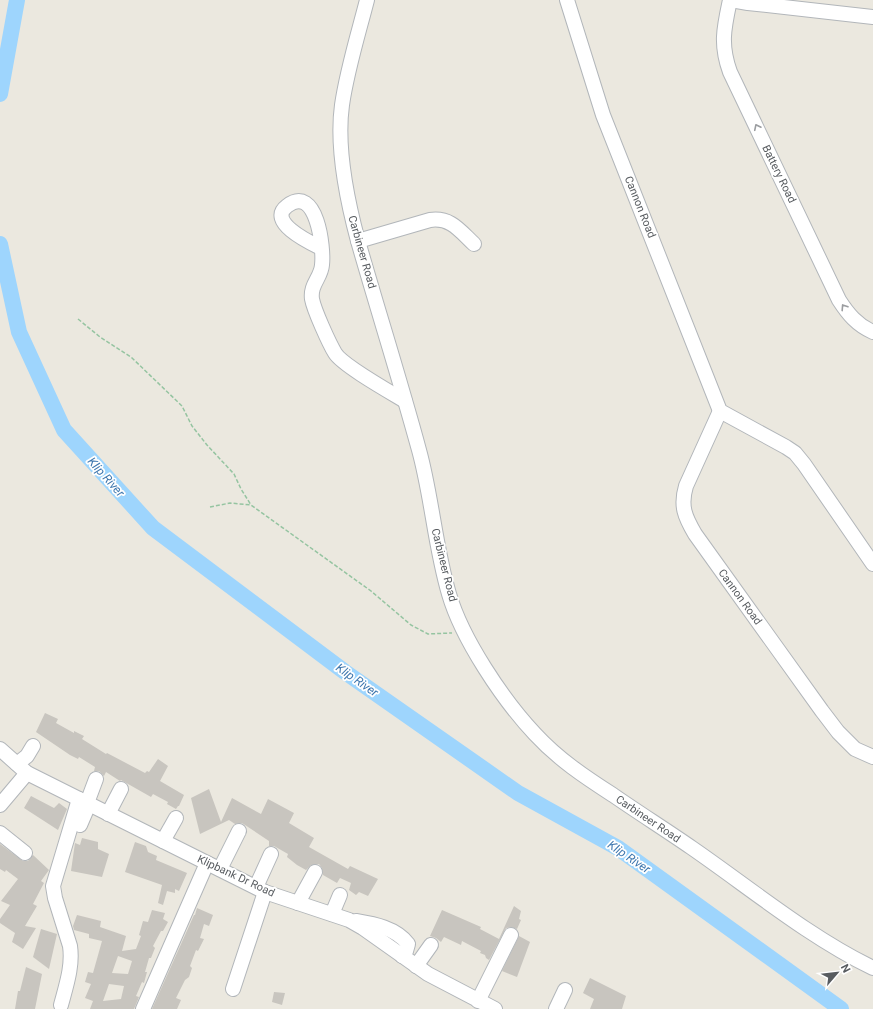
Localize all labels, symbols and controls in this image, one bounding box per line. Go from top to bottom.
one-way arrow [754,124,762,132]
street label: Battery Road [759,143,799,205]
street label: Cannon Road [622,174,658,240]
street label: Carbineer Road [345,214,379,290]
one-way arrow [841,304,849,311]
water label: Klip River [85,454,128,500]
street label: Carbineer Road [429,527,459,603]
street label: Cannon Road [715,567,765,627]
water label: Klip River [333,660,382,700]
street label: Carbineer Road [613,793,683,845]
water label: Klip River [605,838,654,877]
street label: Klipbank Dr Road [195,852,277,900]
north arrow [817,953,857,993]
text: N [838,962,853,975]

